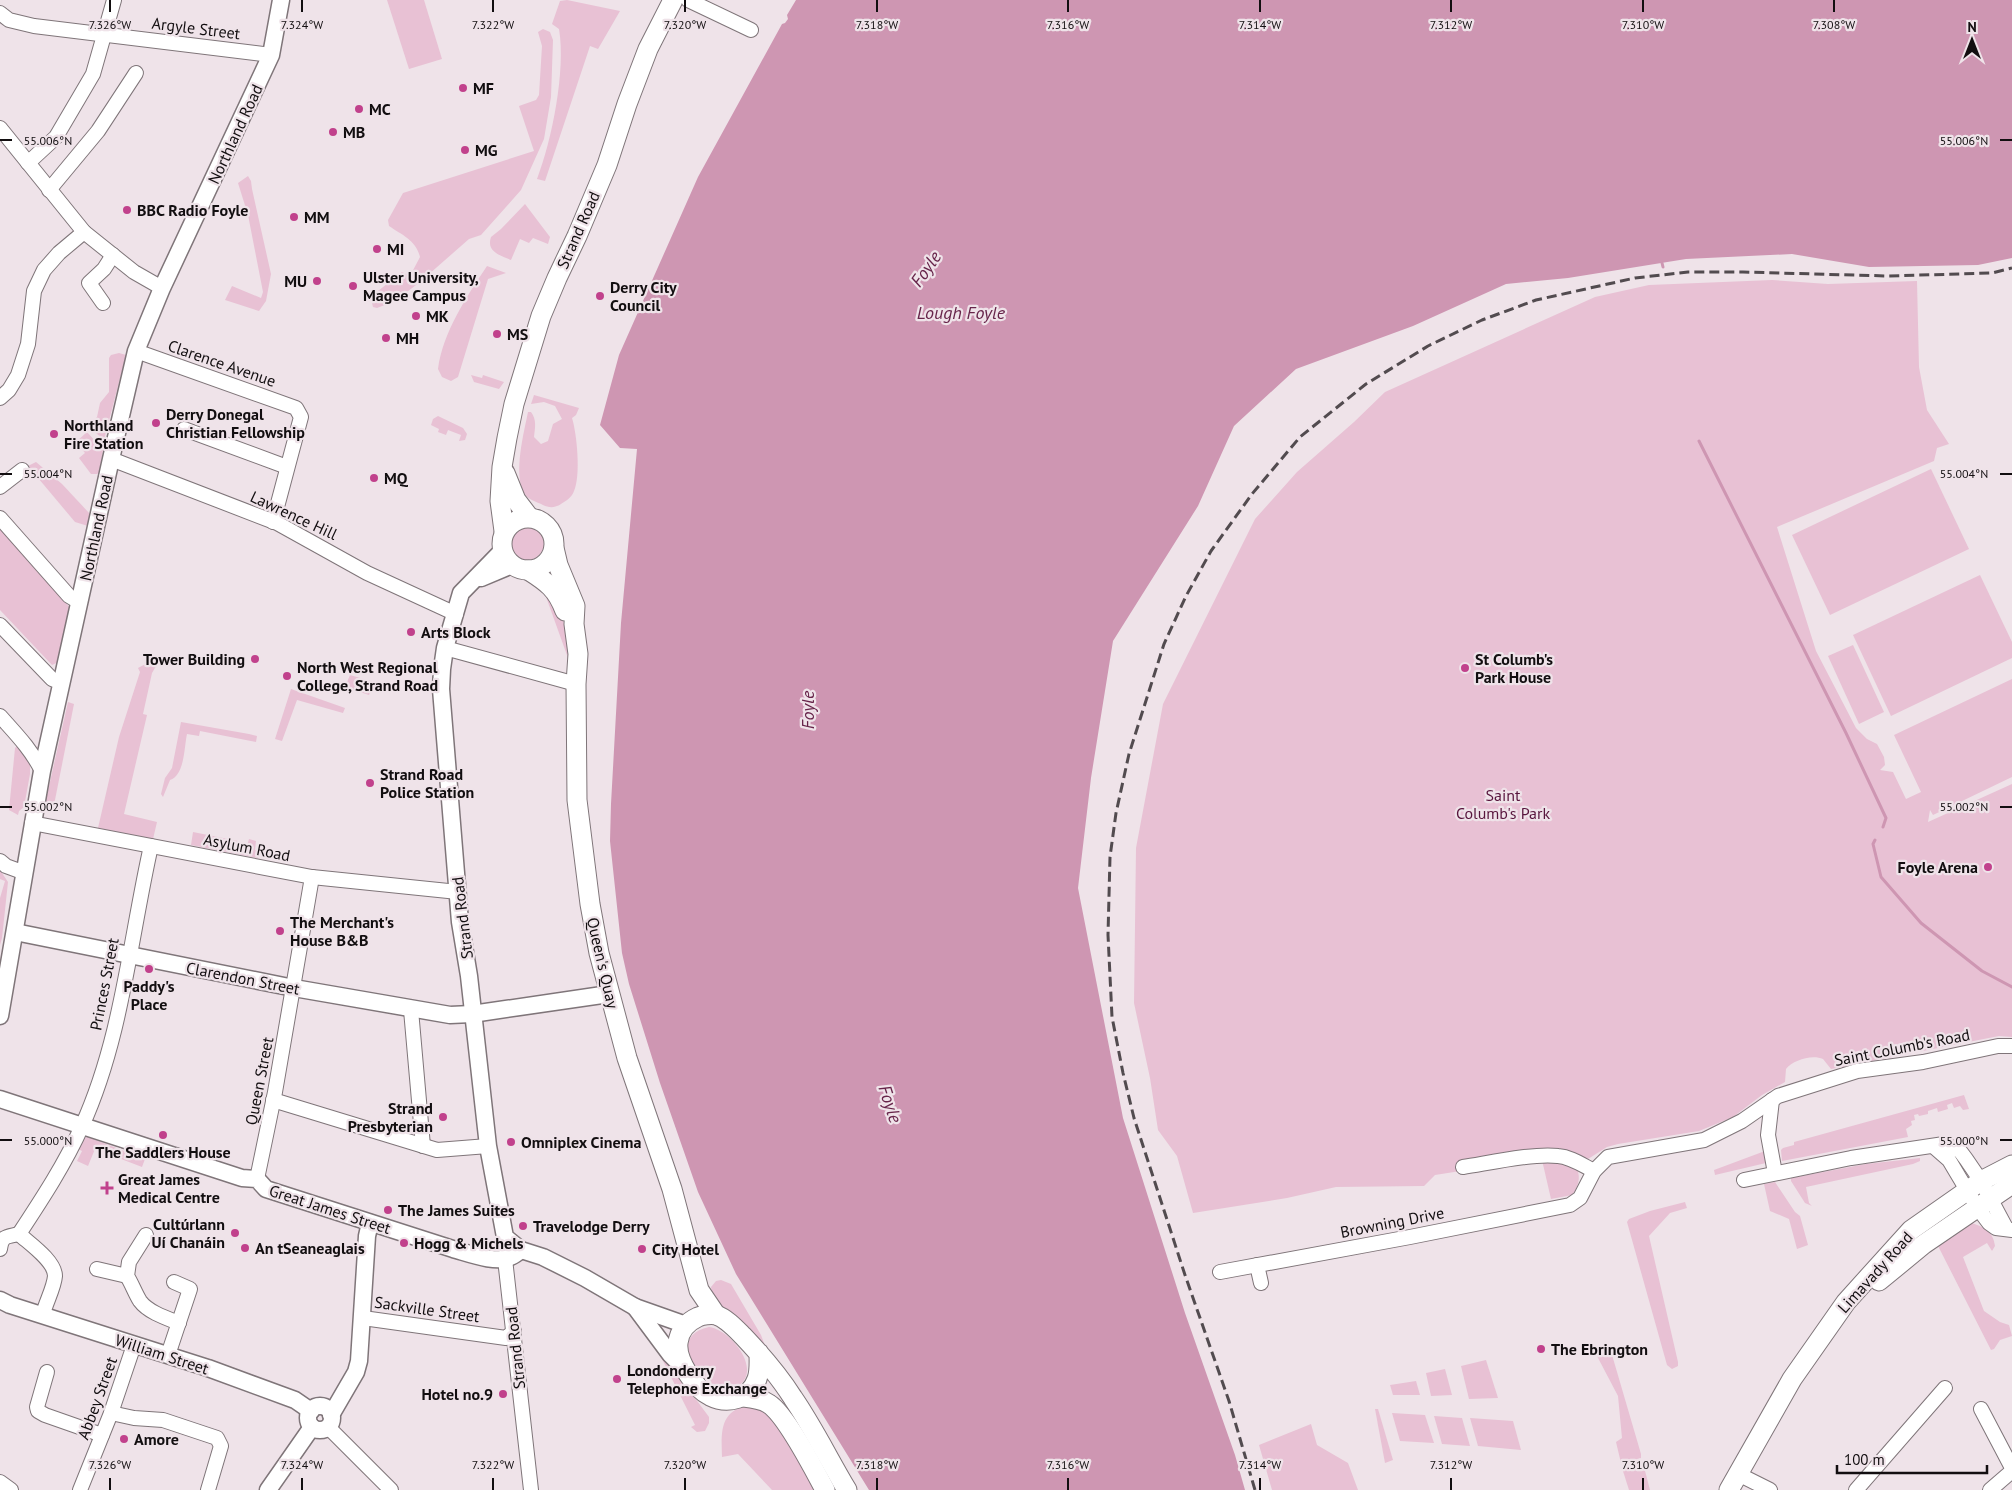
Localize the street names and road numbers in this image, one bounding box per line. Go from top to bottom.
street label: Argyle Street [151,13,242,43]
street label: Northland Road [203,81,267,187]
street label: Strand Road [552,188,604,272]
street label: Clarence Avenue [165,335,279,391]
street label: Northland Road [75,473,117,583]
street label: Lawrence Hill [247,486,341,544]
street label: Asylum Road [202,829,292,865]
street label: Strand Road [447,876,477,960]
street label: Queen's Quay [583,916,623,1011]
street label: Princes Street [85,936,123,1032]
street label: Clarendon Street [185,957,302,999]
street label: Saint Columb's Road [1832,1024,1972,1070]
street label: Queen Street [241,1035,277,1127]
street label: Great James Street [267,1180,394,1238]
street label: Browning Drive [1338,1202,1446,1242]
street label: Limavady Road [1833,1227,1917,1317]
street label: Sackville Street [373,1292,481,1326]
street label: Strand Road [501,1306,529,1390]
street label: William Street [113,1329,212,1379]
street label: Abbey Street [73,1353,121,1442]

